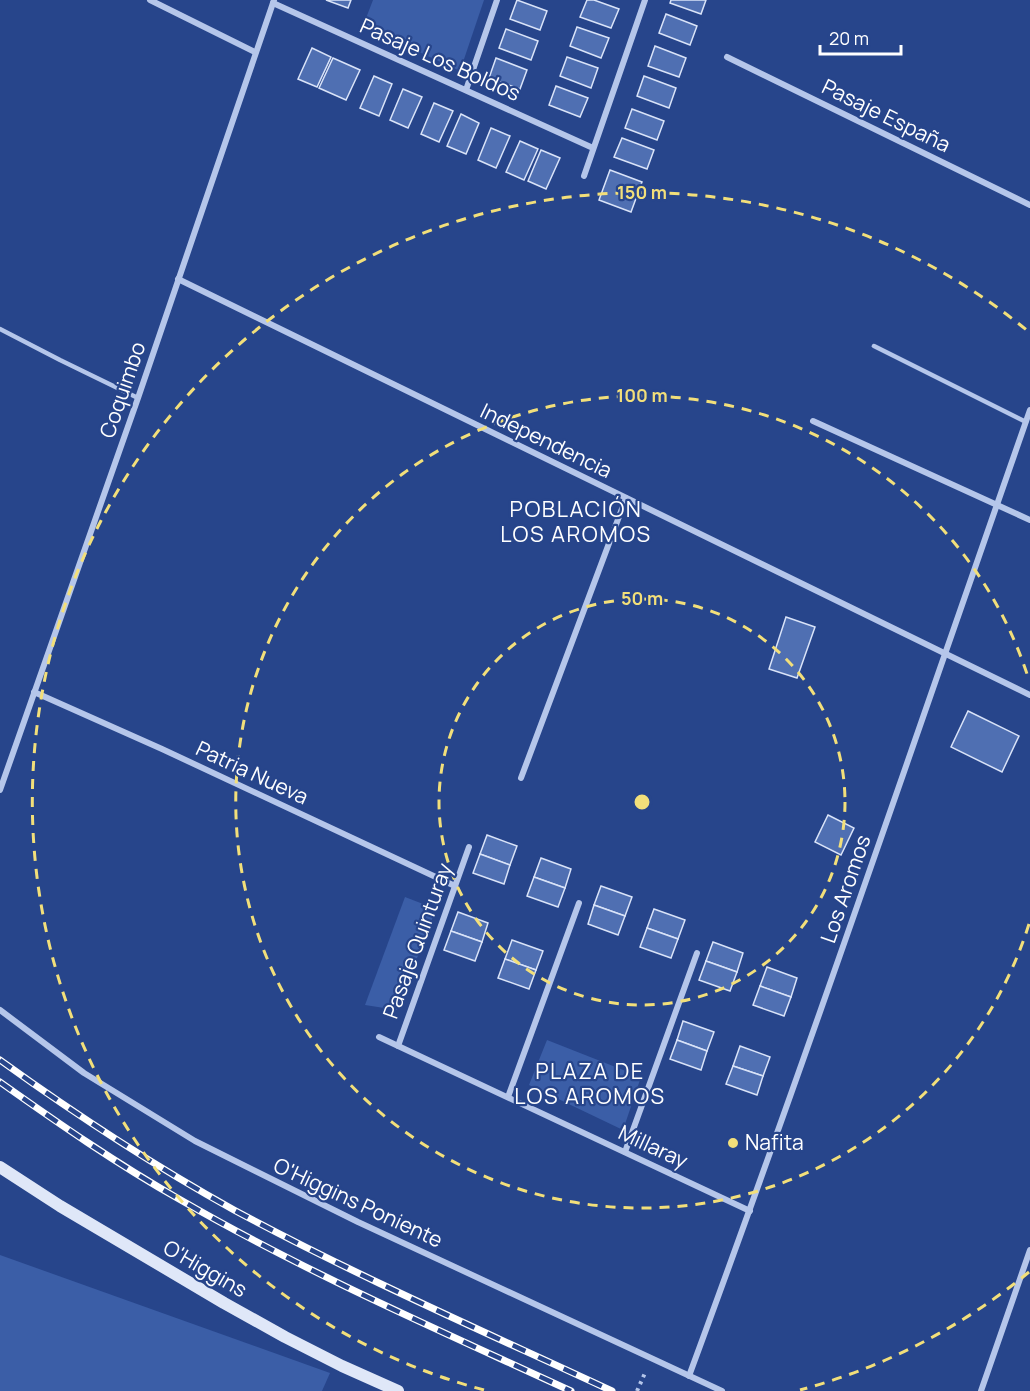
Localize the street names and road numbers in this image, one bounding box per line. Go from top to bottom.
street label: Pasaje Los Boldos [356,11,525,107]
street label: Pasaje España [818,72,955,158]
street label: Coquimbo [93,338,152,441]
street label: Independencia [476,396,617,484]
street label: Patria Nueva [192,734,313,810]
street label: Los Aromos [814,831,877,946]
street label: Pasaje Quinturay [376,859,458,1022]
street label: Millaray [614,1118,693,1174]
street label: O'Higgins Poniente [269,1151,448,1254]
street label: O'Higgins [159,1233,252,1303]

